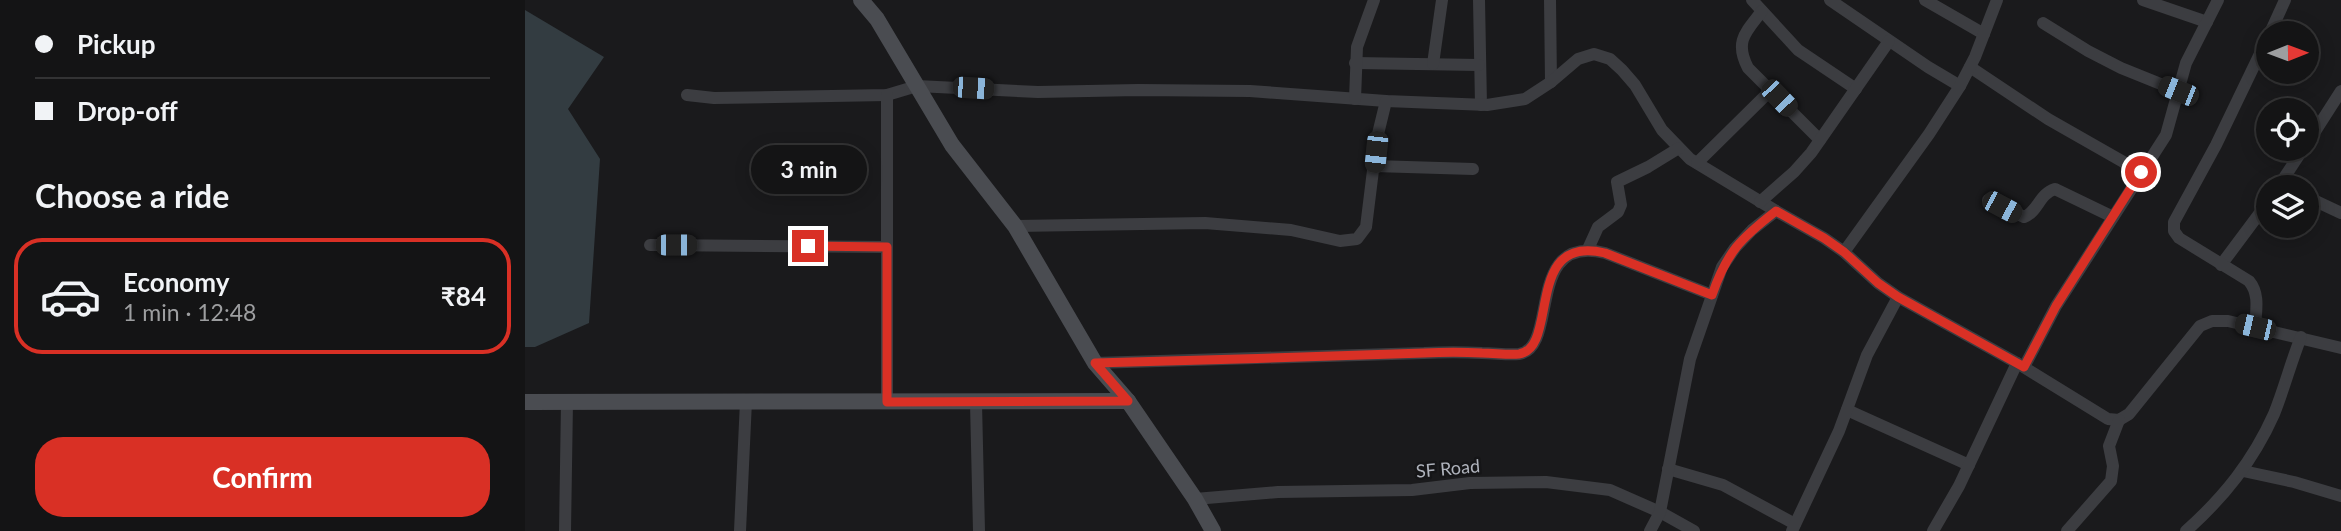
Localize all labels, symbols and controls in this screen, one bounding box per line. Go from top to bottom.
north arrow [2256,21,2319,84]
map controls [2256,21,2319,238]
text: Pickup [77,28,156,60]
car [2155,73,2202,109]
car [952,76,995,100]
car [1757,76,1802,120]
text: Drop-off [77,95,178,127]
button: locate [2256,98,2319,161]
car [1364,130,1389,174]
callout: 3 min [750,145,866,194]
text: 3 min [780,155,838,183]
route start [2125,156,2157,188]
button: layers [2256,175,2319,238]
text: Choose a ride [35,176,229,215]
car [1979,188,2026,226]
route end [792,230,824,262]
car [656,235,698,256]
icon: car [39,265,102,328]
text: Economy [123,266,229,298]
text: ₹84 [441,280,486,312]
text: 1 min · 12:48 [123,298,256,326]
car [2233,312,2278,342]
button: Confirm [35,437,490,517]
street label: SF Road [1415,454,1481,482]

